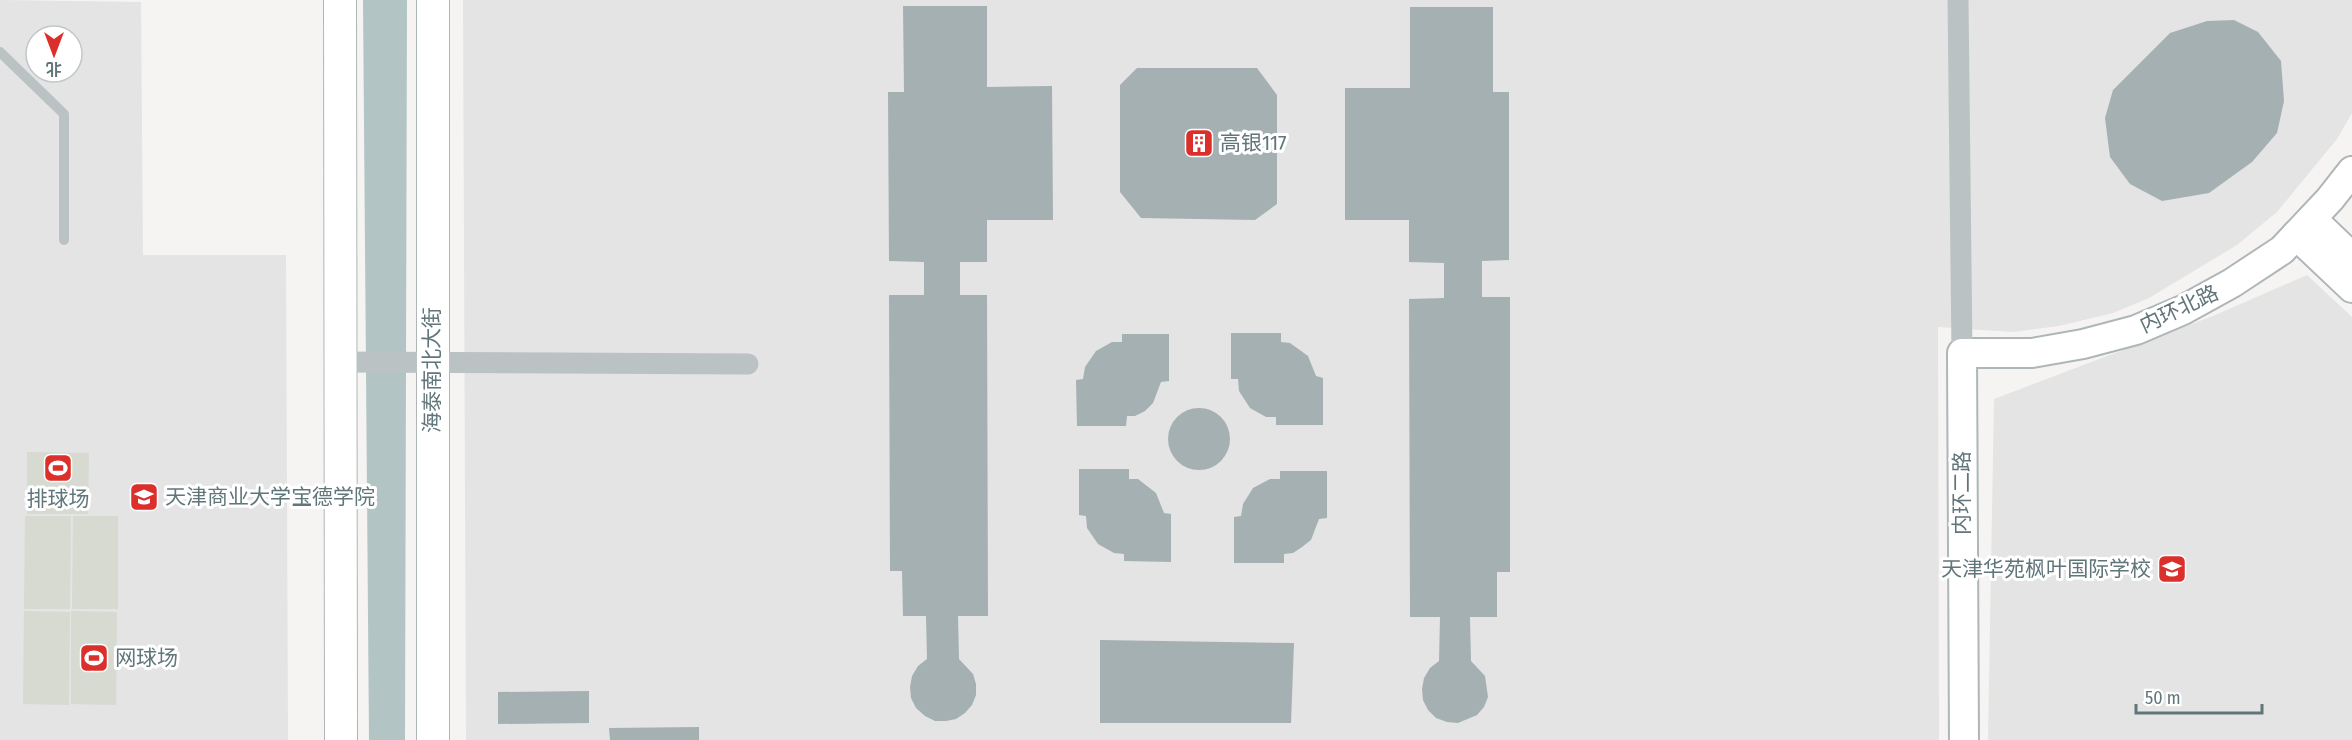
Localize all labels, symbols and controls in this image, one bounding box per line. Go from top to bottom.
north arrow [24,24,84,84]
text: 北 [46,59,62,78]
building icon: 高银117 [1183,127,1215,159]
place label: 高银117 [1220,130,1287,156]
street label: 内环北路 [2135,279,2223,339]
street label: 海泰南北大街 [419,307,445,433]
street label: 内环二路 [1949,451,1975,535]
sports icon: 排球场 [42,452,74,484]
school or university icon: 天津商业大学宝德学院 [128,481,160,513]
place label: 天津商业大学宝德学院 [165,484,375,510]
place label: 排球场 [27,486,90,512]
school or university icon: 天津华苑枫叶国际学校 [2156,553,2188,585]
place label: 天津华苑枫叶国际学校 [1941,556,2151,582]
sports icon: 网球场 [78,642,110,674]
place label: 网球场 [115,645,178,671]
scale bar [2136,677,2262,715]
text: 50 m [2145,687,2181,709]

